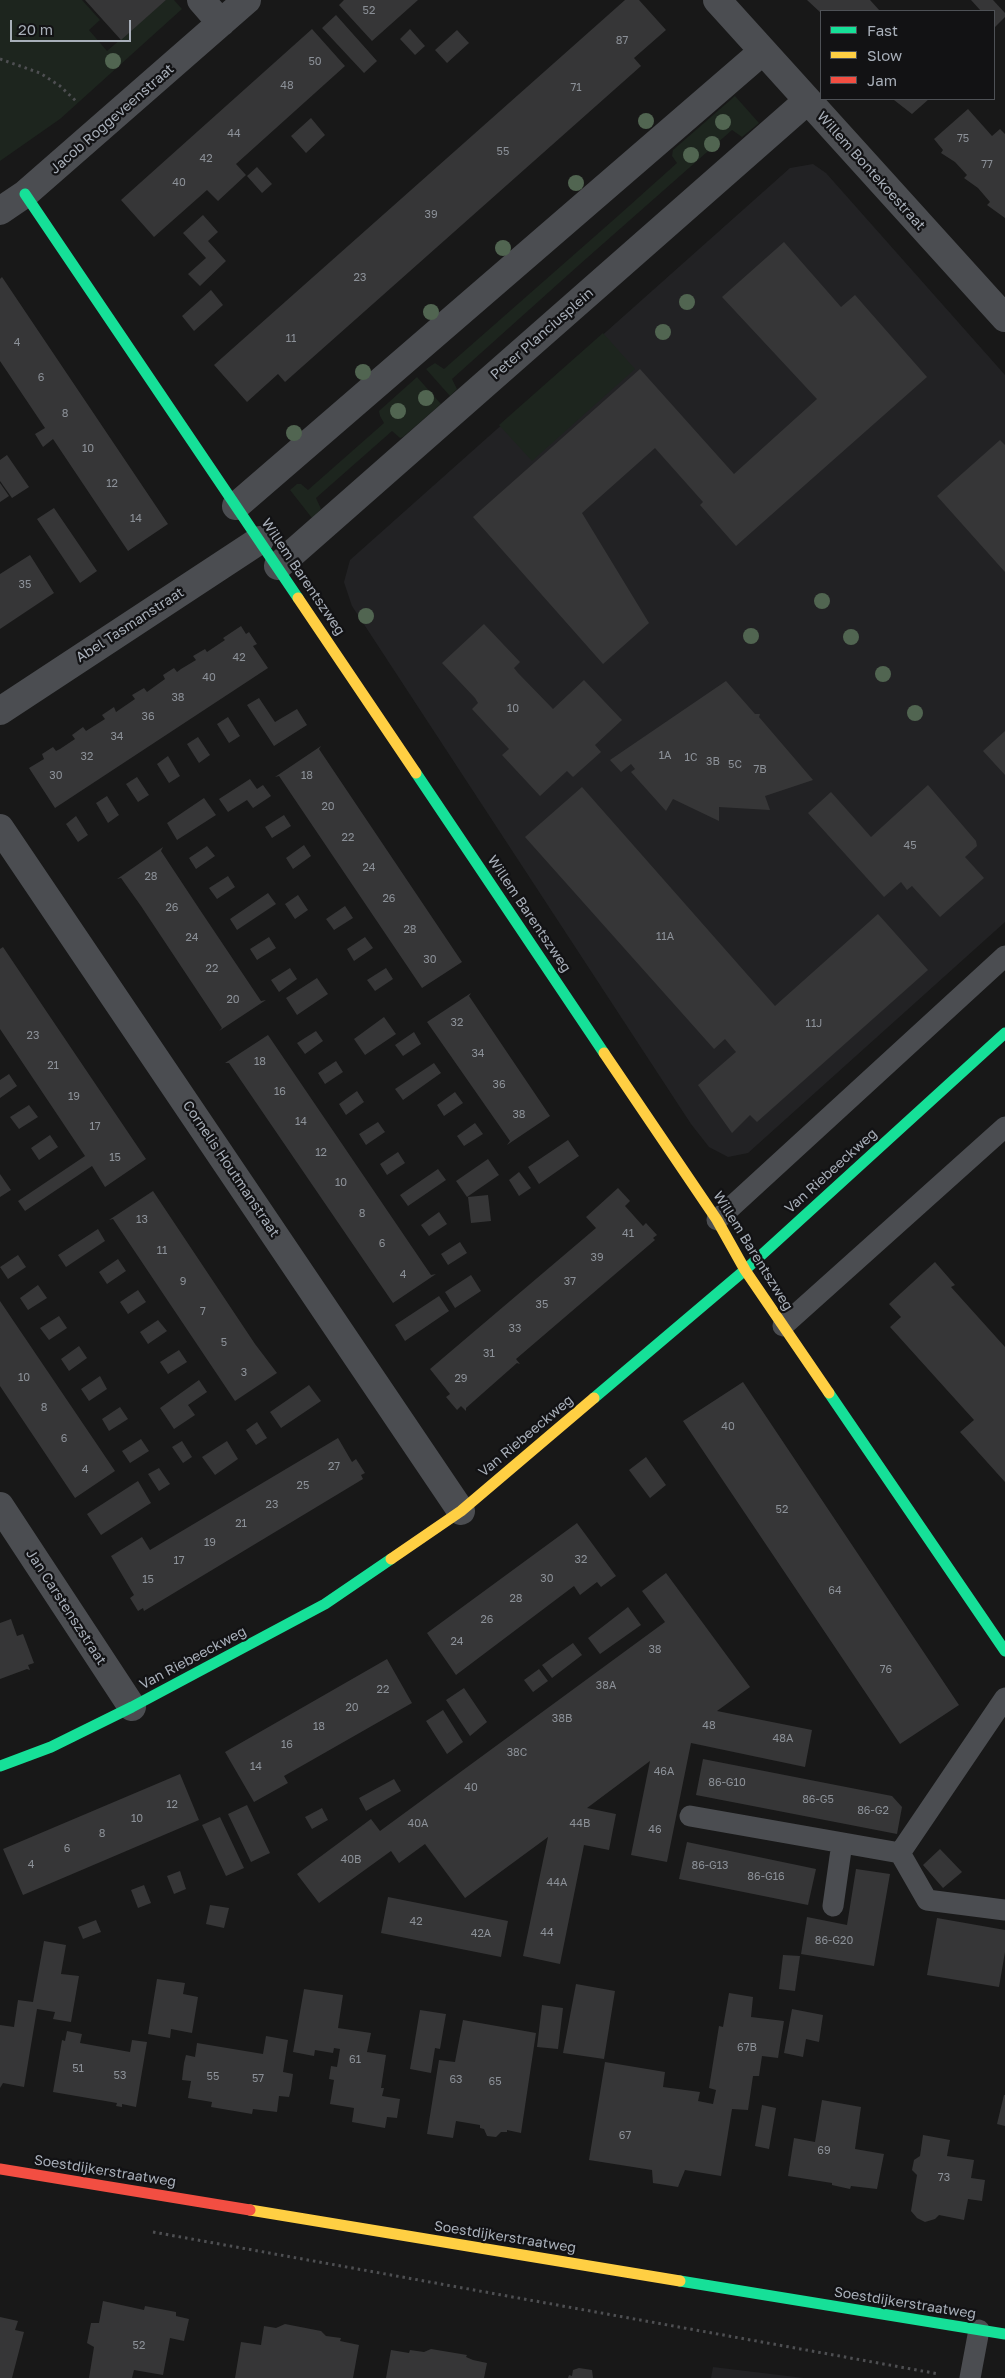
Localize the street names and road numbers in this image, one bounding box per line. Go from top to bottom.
street label: Jacob Roggeveenstraat [47,61,177,177]
street label: Willem Bontekoestraat [813,108,929,234]
street label: Peter Planciusplein [487,285,597,383]
street label: Willem Barentszweg [258,515,348,639]
street label: Abel Tasmanstraat [73,584,187,666]
street label: Willem Barentszweg [484,852,574,976]
street label: Cornelis Houtmanstraat [179,1098,283,1240]
street label: Van Riebeeckweg [781,1125,881,1217]
street label: Willem Barentszweg [709,1188,797,1314]
street label: Van Riebeeckweg [475,1392,577,1480]
street label: Jan Carstenszstraat [22,1546,110,1668]
street label: Van Riebeeckweg [137,1623,249,1693]
street label: Soestdijkerstraatweg [33,2151,177,2191]
street label: Soestdijkerstraatweg [433,2217,577,2257]
street label: Soestdijkerstraatweg [833,2283,977,2323]

